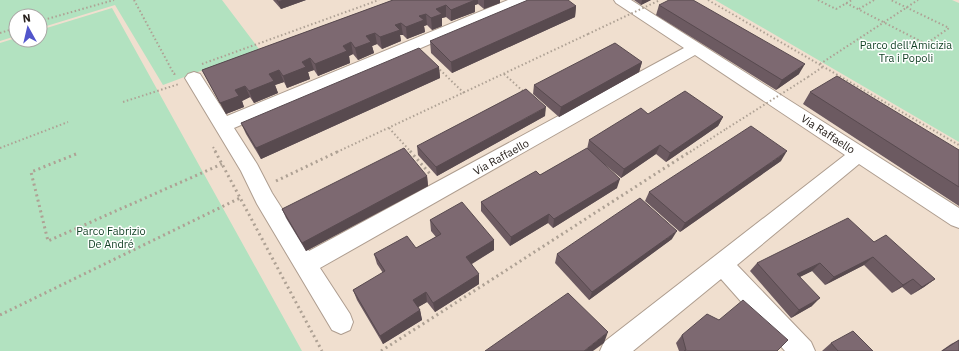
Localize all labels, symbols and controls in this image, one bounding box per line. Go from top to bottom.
north arrow [8,8,48,48]
text: N [22,11,32,26]
park label: Parco dell'Amicizia Tra i Popoli [860,38,952,65]
street label: Via Raffaello [798,111,858,157]
street label: Via Raffaello [471,136,531,178]
park label: Parco Fabrizio De André [76,224,146,251]

